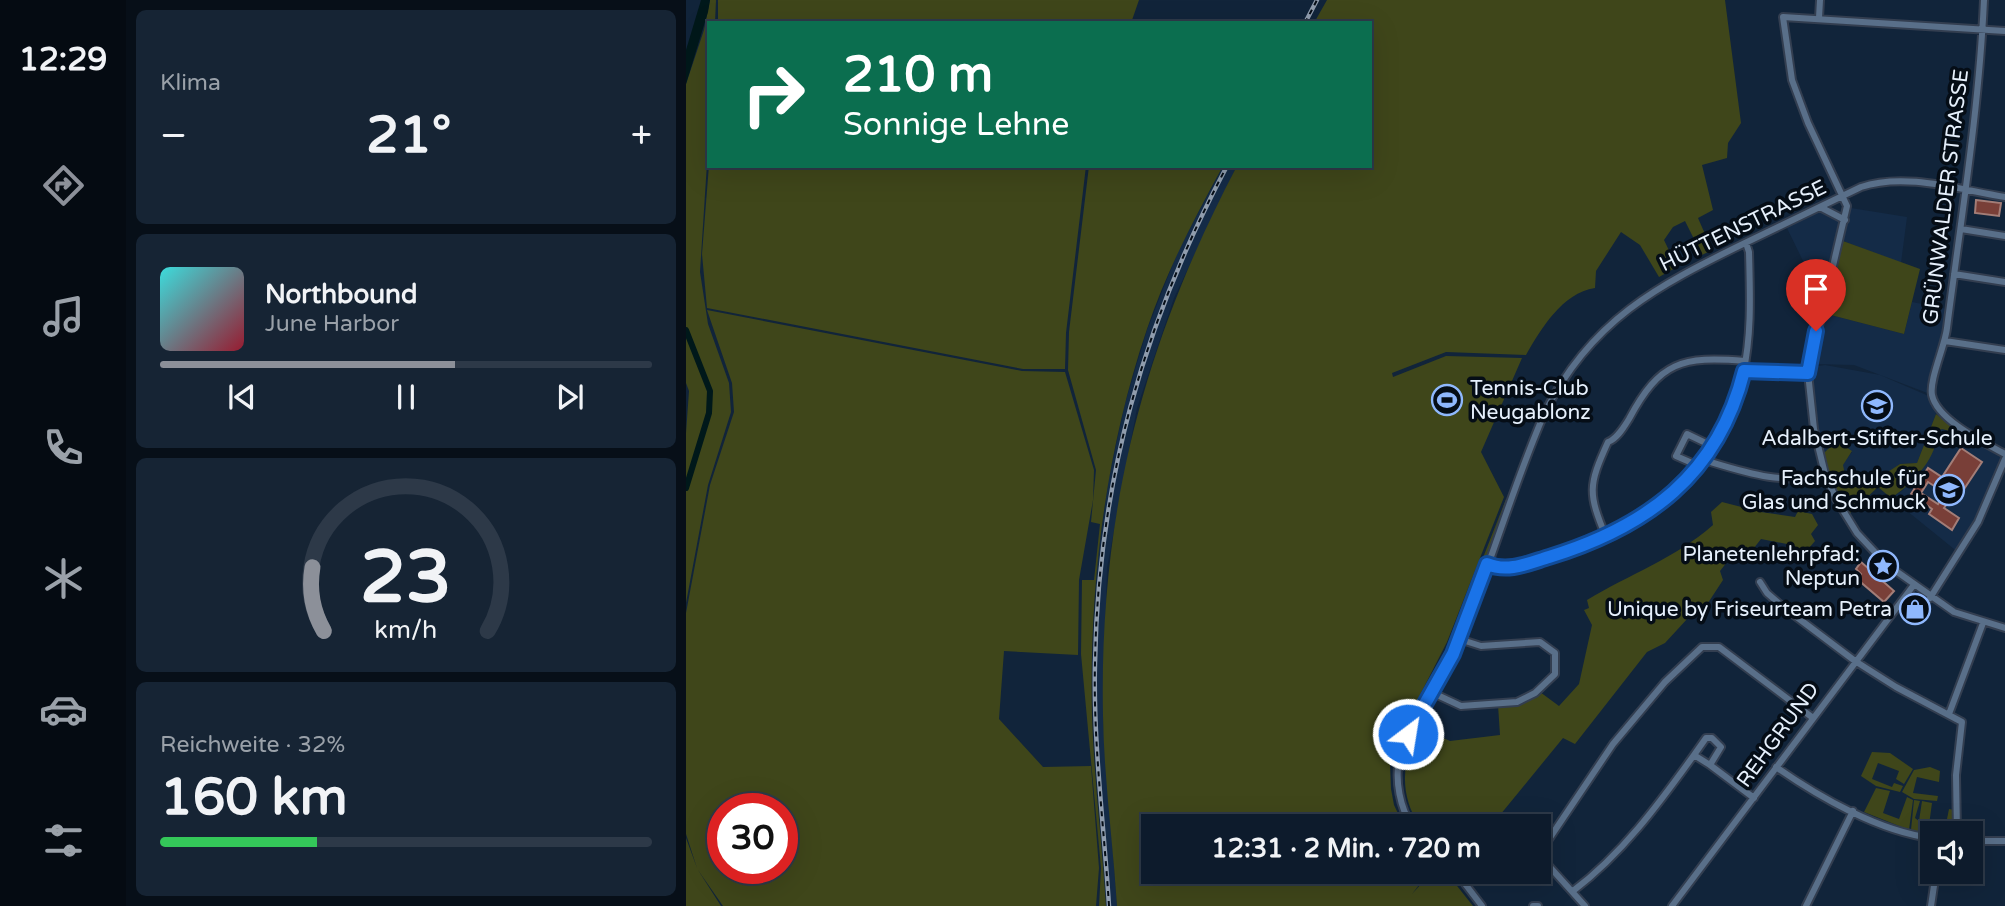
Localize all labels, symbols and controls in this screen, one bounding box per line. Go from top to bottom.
text: 12:29 [19,41,107,79]
text: 210 m [843,46,993,105]
icon: right [728,49,819,140]
street label: GRÜNWALDER STRASSE [1918,68,1974,326]
text: Klima [160,69,221,97]
text: 21° [366,104,451,167]
text: Sonnige Lehne [843,106,1069,144]
text: − [160,113,187,159]
text: + [631,113,652,159]
icon: directions [39,161,88,210]
street label: HÜTTENSTRASSE [1656,175,1830,277]
pin [1786,259,1846,331]
icon: arrive [1797,270,1835,308]
text: Northbound [265,279,417,310]
icon: music [39,292,88,341]
text: June Harbor [265,310,399,338]
place label: Tennis-Club Neugablonz [1470,376,1591,425]
icon: previous [223,378,261,416]
icon: pause [387,378,425,416]
icon: next [551,378,589,416]
sports icon: Tennis-Club Neugablonz [1430,383,1464,417]
school or university icon: Adalbert-Stifter-Schule [1860,389,1894,423]
icon: phone [39,423,88,472]
place label: Adalbert-Stifter-Schule [1761,426,1993,451]
place label: Fachschule für Glas und Schmuck [1742,466,1926,515]
school or university icon: Fachschule für Glas und Schmuck [1932,473,1966,507]
text: 23 [360,534,452,622]
place label: Planetenlehrpfad: Neptun [1682,542,1860,591]
place icon: Planetenlehrpfad: Neptun [1866,549,1900,583]
icon: climate [39,554,88,603]
shop icon: Unique by Friseurteam Petra [1898,592,1932,626]
place label: Unique by Friseurteam Petra [1607,597,1892,622]
text: km/h [375,615,437,645]
street label: REHGRUND [1732,678,1824,792]
icon: car [39,685,88,734]
position arrow [1371,697,1445,771]
text: Reichweite · 32% [160,731,345,759]
text: 160 km [160,766,348,829]
speed limit sign: 30 [707,793,798,884]
icon: filters [39,816,88,865]
map controls [1920,821,1983,884]
button: sound [1920,821,1983,884]
text: 12:31 · 2 Min. · 720 m [1211,833,1481,864]

